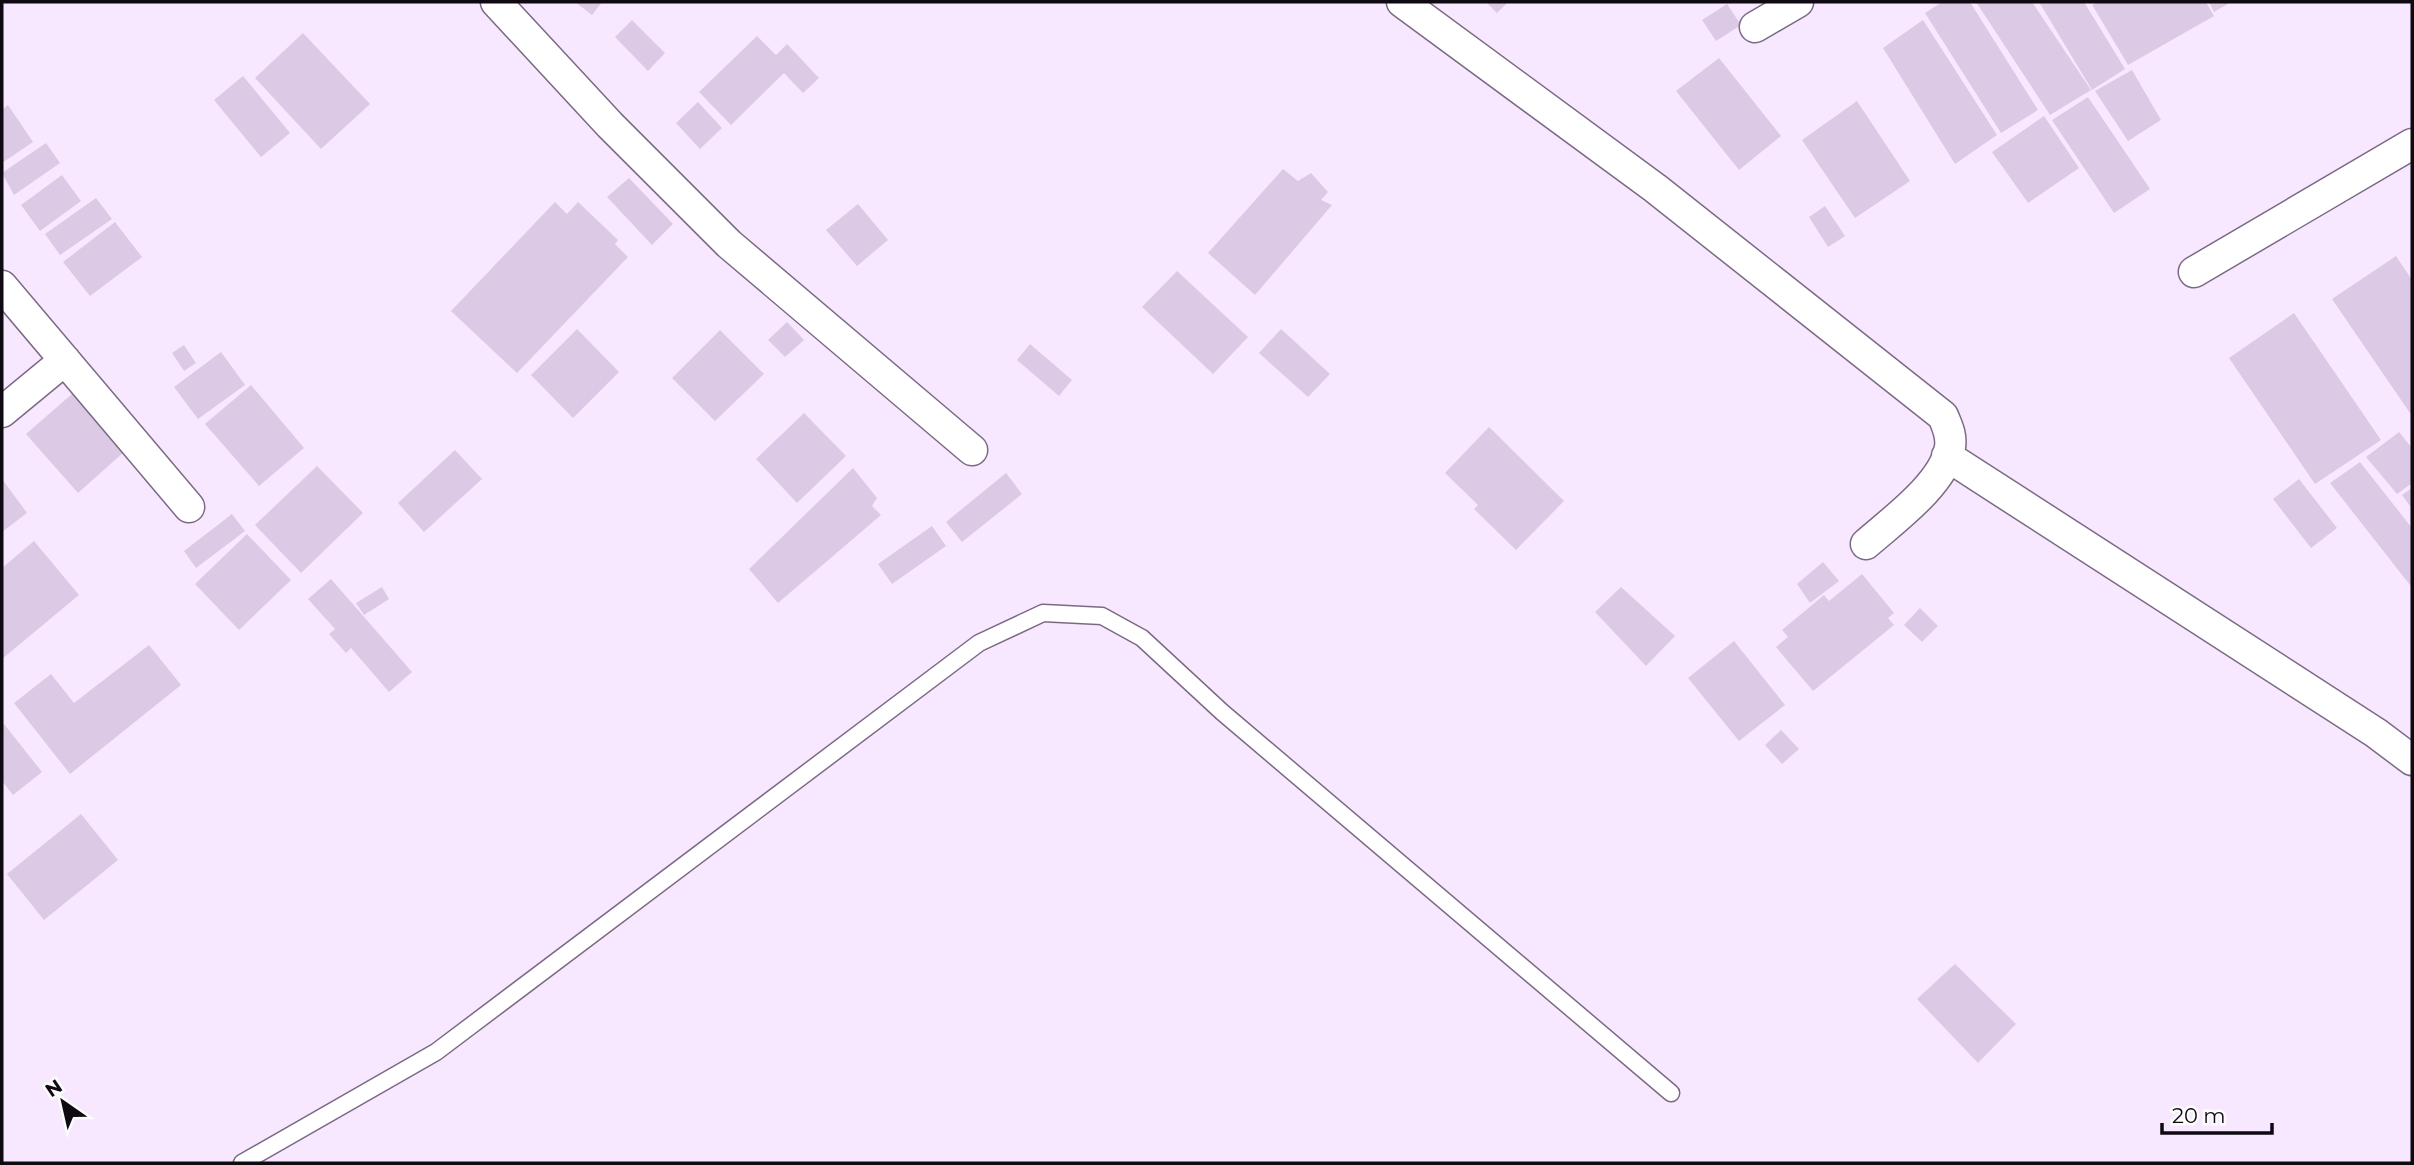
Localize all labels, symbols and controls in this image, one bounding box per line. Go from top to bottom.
north arrow [28,1067,98,1137]
text: N [41,1074,67,1102]
scale bar [2162,1092,2272,1136]
text: 20 m [2172,1103,2226,1128]

